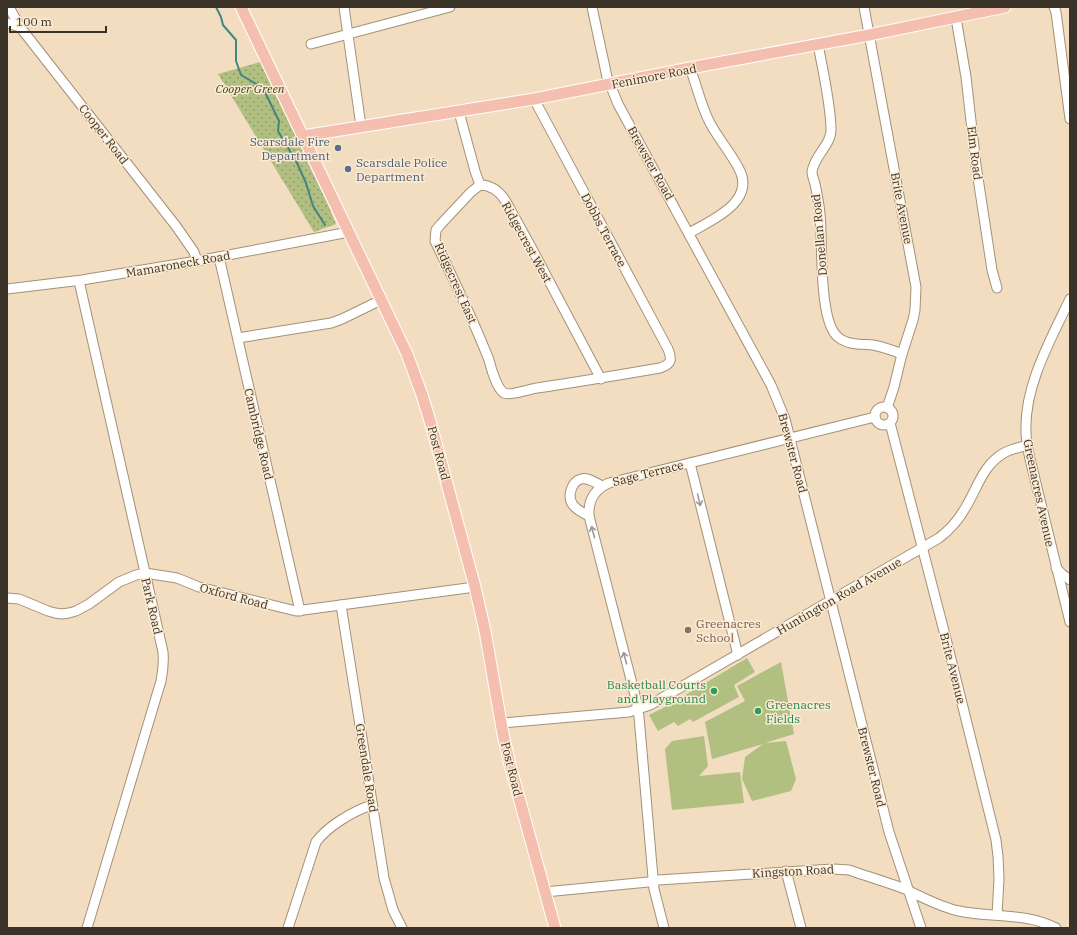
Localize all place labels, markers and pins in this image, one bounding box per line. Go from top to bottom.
place label: Scarsdale Fire Department [250,134,330,163]
marker: Scarsdale Fire Department [333,143,343,153]
place label: Scarsdale Police Department [356,155,448,184]
marker: Scarsdale Police Department [343,164,353,174]
place label: Greenacres School [696,616,761,645]
marker: Greenacres School [683,625,693,635]
place label: Basketball Courts and Playground [607,677,706,706]
marker: Basketball Courts and Playground [709,686,719,696]
place label: Greenacres Fields [766,697,831,726]
marker: Greenacres Fields [753,706,763,716]

